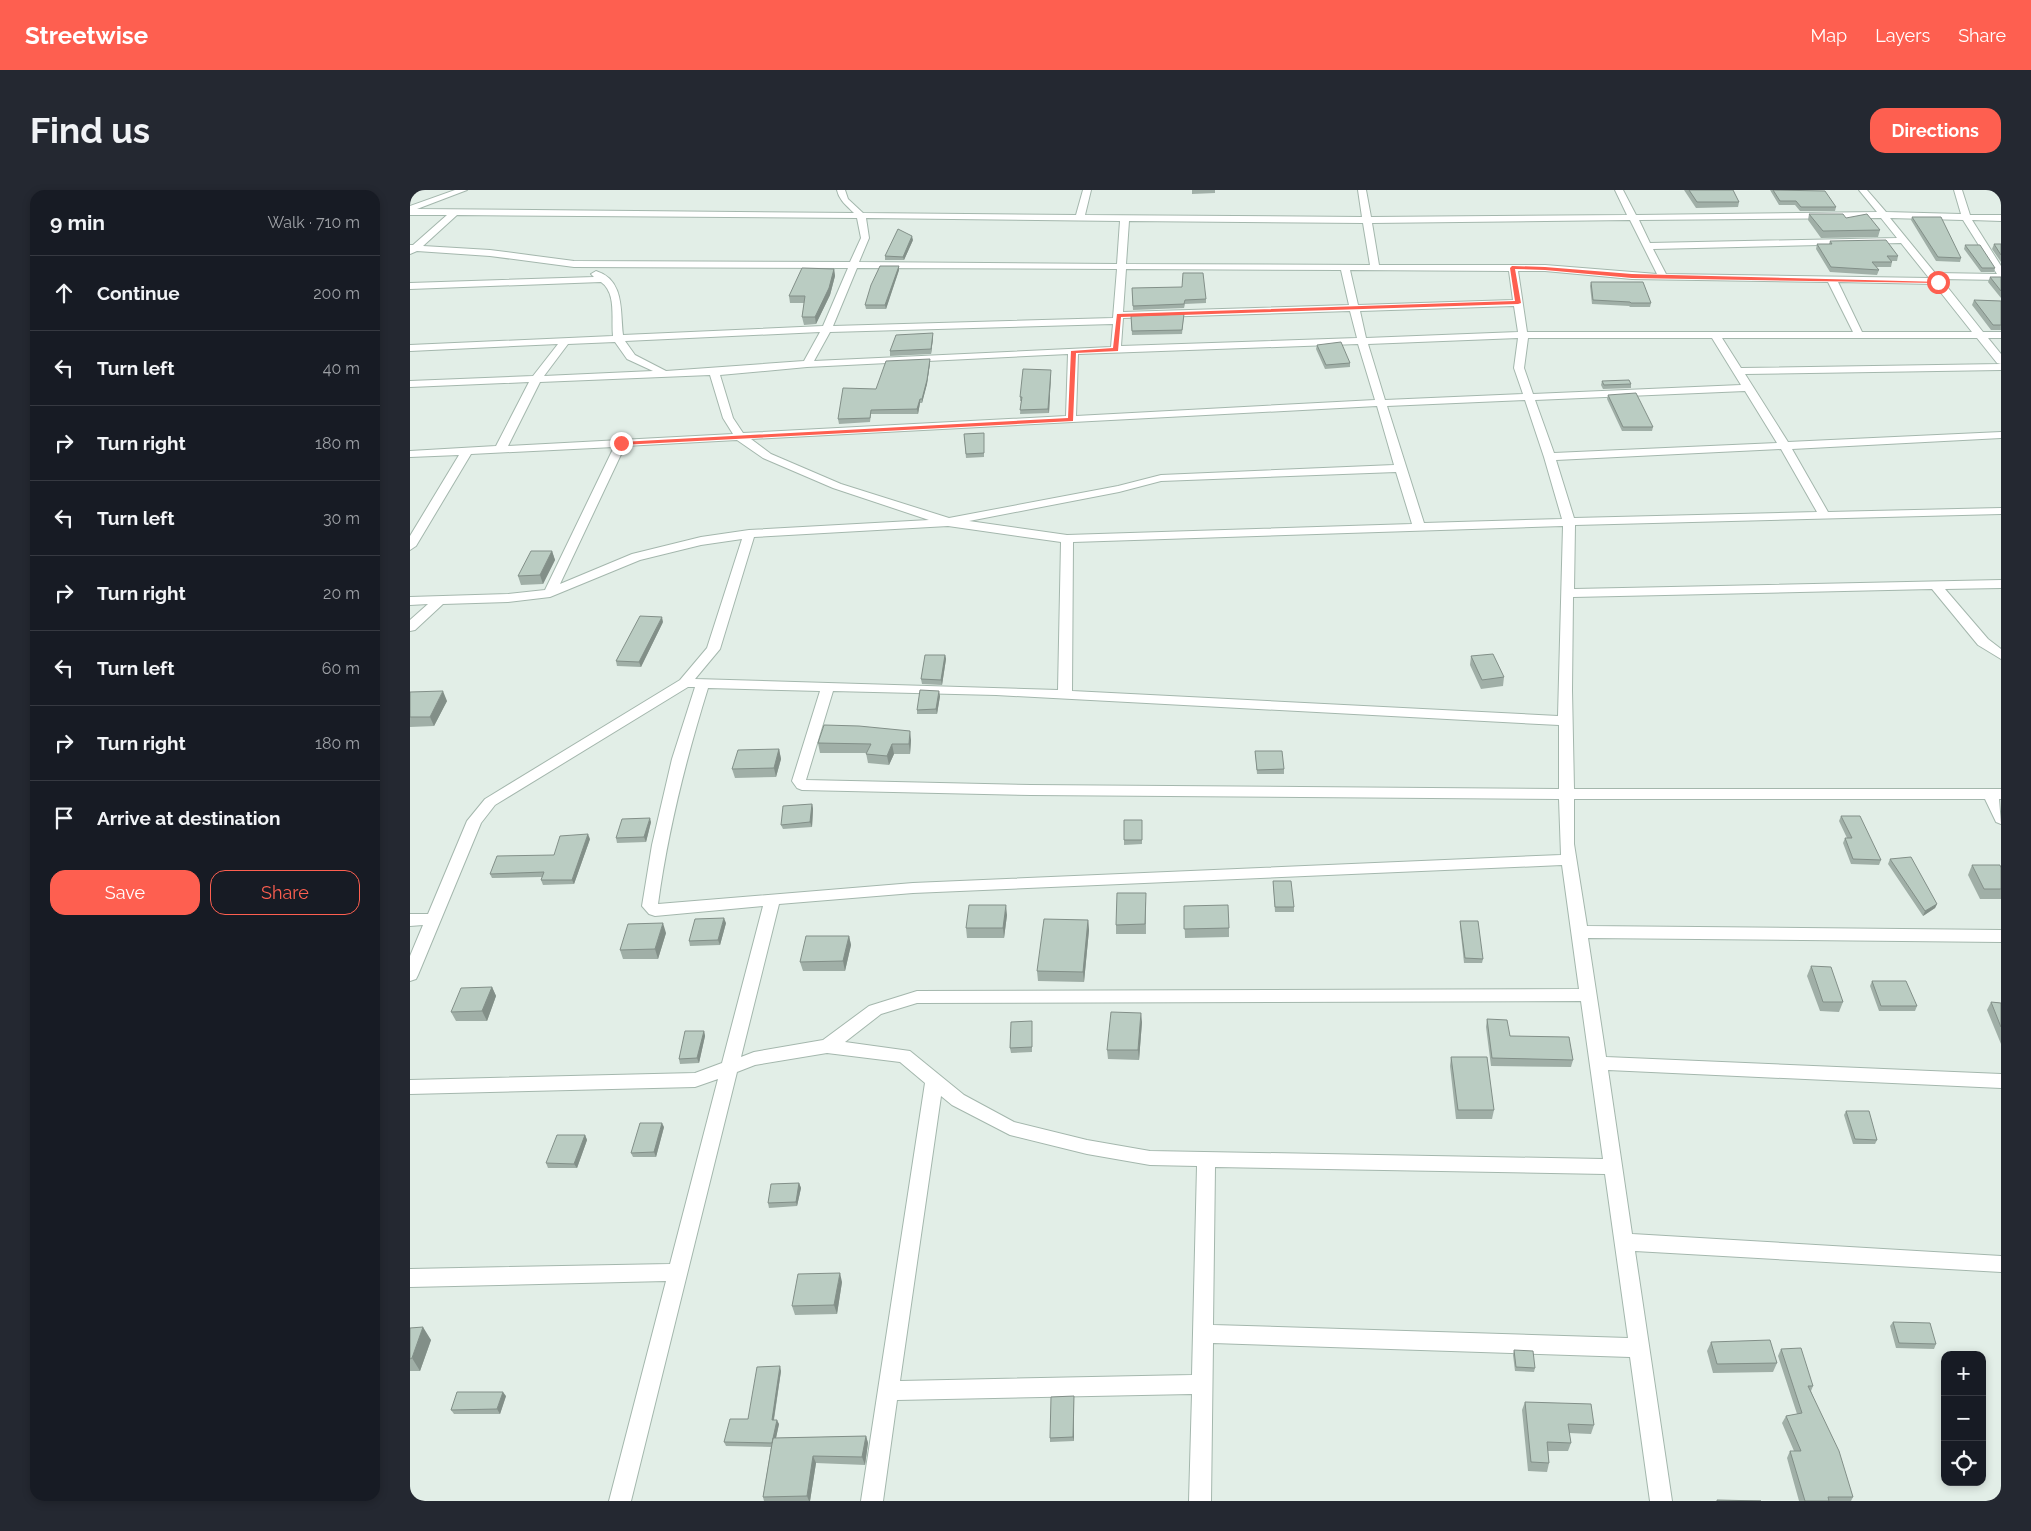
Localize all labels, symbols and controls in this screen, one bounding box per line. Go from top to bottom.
text: Streetwise [25,21,148,50]
text: Map [1811,25,1847,46]
text: Layers [1875,25,1930,46]
text: Share [1958,25,2006,46]
button: Directions [1870,108,2001,153]
text: Find us [30,110,150,151]
text: 9 min [50,210,105,235]
text: Walk · 710 m [267,213,360,232]
route start [1927,271,1950,294]
icon: ahead [50,279,78,307]
text: Continue [97,282,180,304]
text: 200 m [313,284,360,303]
icon: left [50,354,78,382]
text: Turn left [97,357,174,379]
text: 40 m [323,359,360,378]
icon: right [50,429,78,457]
text: Turn right [97,432,186,454]
route end [610,432,633,455]
text: 180 m [315,434,360,453]
icon: left [50,504,78,532]
text: Turn left [97,507,174,529]
text: 30 m [323,509,360,528]
icon: right [50,579,78,607]
text: Turn right [97,582,186,604]
text: 20 m [323,584,360,603]
icon: left [50,654,78,682]
text: Turn left [97,657,174,679]
text: 60 m [322,659,360,678]
icon: right [50,729,78,757]
text: Turn right [97,732,186,754]
text: 180 m [315,734,360,753]
icon: arrive [50,804,78,832]
text: Arrive at destination [97,807,281,829]
button: Save [50,870,200,915]
button: Share [210,870,360,915]
map controls [1941,1351,1986,1486]
button: + [1941,1351,1986,1396]
button: − [1941,1396,1986,1441]
button: locate [1941,1441,1986,1486]

